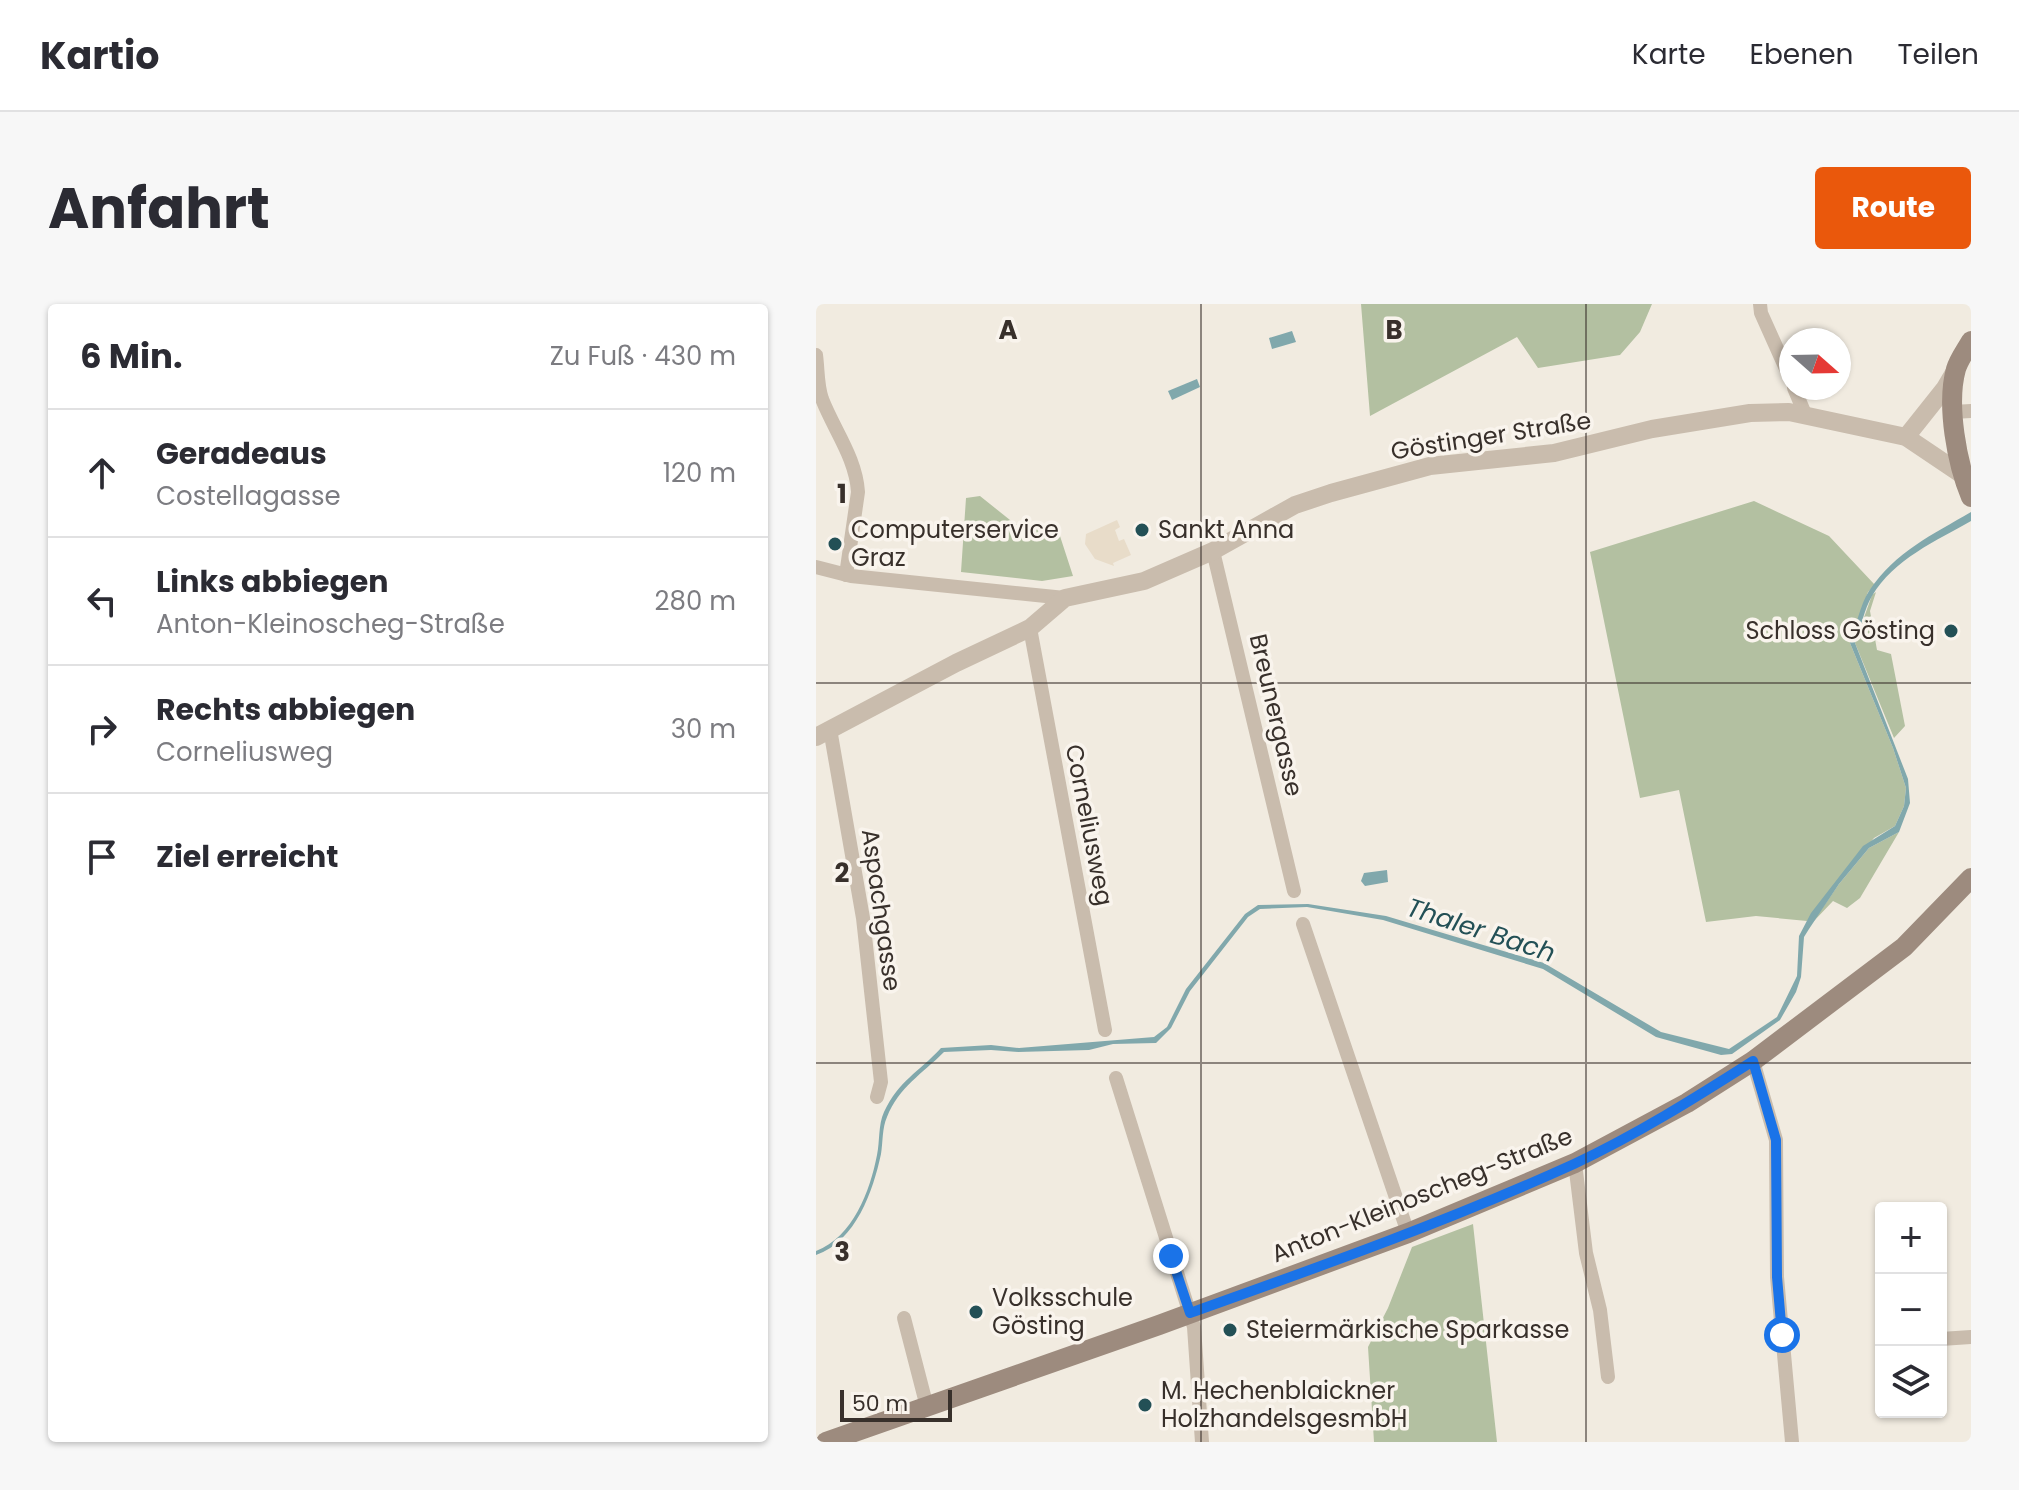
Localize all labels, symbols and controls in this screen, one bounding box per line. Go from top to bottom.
text: Kartio [40,29,159,82]
text: Karte [1632,35,1706,74]
text: Ebenen [1750,35,1853,74]
text: Teilen [1897,35,1979,74]
button: Route [1815,167,1971,249]
text: Anfahrt [48,169,270,248]
text: A [998,312,1018,348]
text: B [1385,312,1403,348]
north arrow [1779,328,1851,400]
text: 6 Min. [80,332,183,380]
text: Zu Fuß · 430 m [550,338,736,374]
street label: Göstinger Straße [1388,403,1593,468]
text: Geradeaus [156,432,327,475]
icon: ahead [80,451,124,495]
text: 120 m [663,455,736,491]
text: 1 [837,476,847,512]
text: Costellagasse [156,478,341,514]
place label: Computerservice Graz [851,513,1059,574]
place label: Sankt Anna [1158,513,1294,546]
marker: Sankt Anna [1133,521,1151,539]
marker: Computerservice Graz [826,535,844,553]
text: Links abbiegen [156,560,389,603]
icon: left [80,579,124,623]
text: 280 m [655,583,736,619]
text: Anton-Kleinoscheg-Straße [156,606,505,642]
place label: Schloss Gösting [1745,614,1935,647]
marker: Schloss Gösting [1942,622,1960,640]
street label: Breunergasse [1242,631,1311,799]
text: Rechts abbiegen [156,688,415,731]
icon: right [80,707,124,751]
text: 30 m [671,711,736,747]
text: Corneliusweg [156,734,333,770]
street label: Corneliusweg [1058,741,1121,908]
street label: Aspachgasse [854,827,909,993]
icon: arrive [80,835,124,879]
text: Ziel erreicht [156,835,338,878]
text: 2 [835,855,850,891]
water label: Thaler Bach [1402,889,1560,971]
street label: Anton-Kleinoscheg-Straße [1266,1119,1577,1270]
map controls [1875,1202,1947,1418]
button: + [1875,1202,1947,1274]
text: 3 [834,1234,850,1270]
route end [1153,1238,1189,1274]
button: − [1875,1274,1947,1346]
place label: Volksschule Gösting [992,1281,1133,1342]
marker: Volksschule Gösting [967,1303,985,1321]
place label: Steiermärkische Sparkasse [1246,1313,1569,1346]
route start [1764,1317,1800,1353]
marker: Steiermärkische Sparkasse [1221,1321,1239,1339]
button: layers [1875,1346,1947,1418]
place label: M. Hechenblaickner HolzhandelsgesmbH [1161,1374,1407,1435]
scale bar [840,1386,952,1422]
text: 50 m [852,1388,908,1419]
marker: M. Hechenblaickner HolzhandelsgesmbH [1136,1396,1154,1414]

